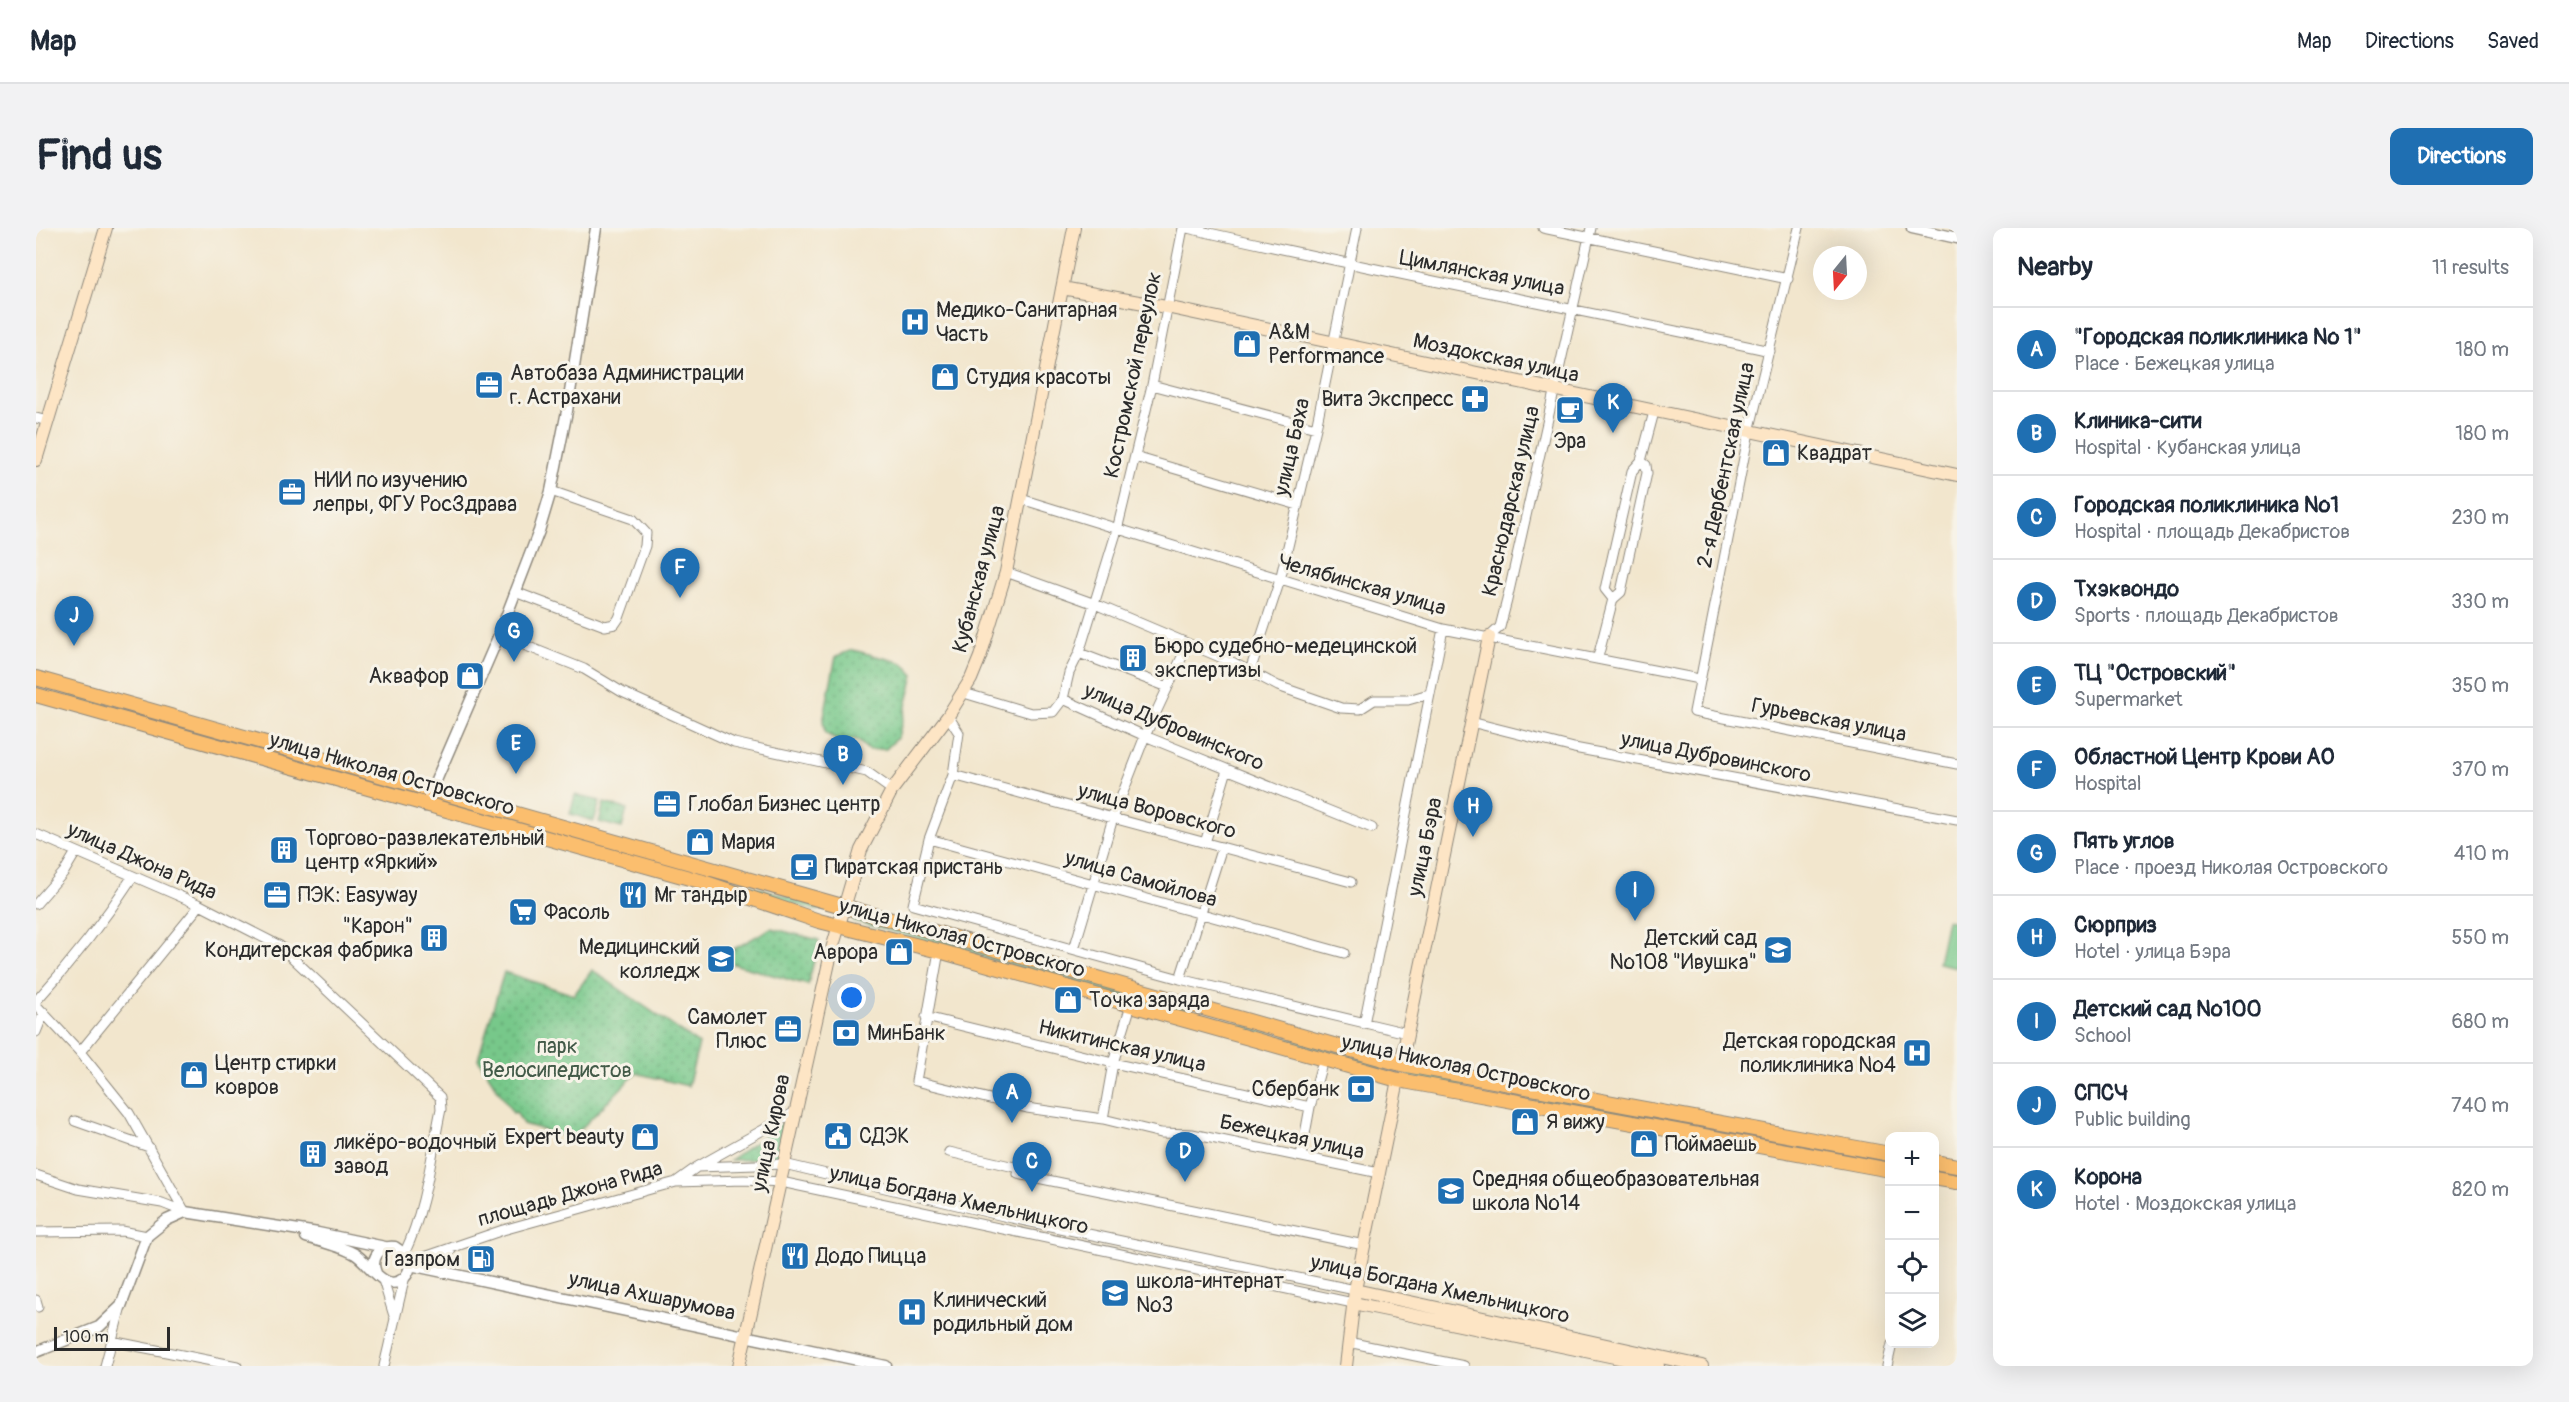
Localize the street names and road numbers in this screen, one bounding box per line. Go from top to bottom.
street label: Цимлянская улица [1397,244,1567,302]
street label: Костромской переулок [1098,269,1168,481]
street label: Моздокская улица [1410,327,1582,389]
street label: 2-я Дербентская улица [1691,360,1761,570]
street label: улица Баха [1267,395,1316,499]
street label: Краснодарская улица [1476,403,1546,599]
street label: Кубанская улица [946,502,1012,656]
street label: Челябинская улица [1275,548,1449,622]
street label: улица Дубровинского [1079,676,1268,777]
street label: Гурьевская улица [1749,692,1909,748]
street label: улица Дубровинского [1618,725,1813,789]
street label: улица Николая Островского [265,726,518,822]
street label: улица Воровского [1074,777,1239,845]
street label: улица Бэра [1401,795,1449,900]
street label: улица Джона Рида [62,815,221,906]
street label: улица Самойлова [1061,844,1220,914]
street label: улица Николая Островского [835,892,1088,984]
street label: Никитинская улица [1036,1014,1208,1078]
street label: улица Николая Островского [1338,1028,1593,1108]
street label: улица Кирова [745,1072,797,1195]
street label: Бежецкая улица [1217,1108,1367,1166]
street label: площадь Джона Рида [475,1155,665,1233]
street label: улица Богдана Хмельницкого [826,1159,1091,1241]
street label: улица Богдана Хмельницкого [1307,1248,1572,1330]
street label: улица Ахшарумова [565,1265,738,1327]

